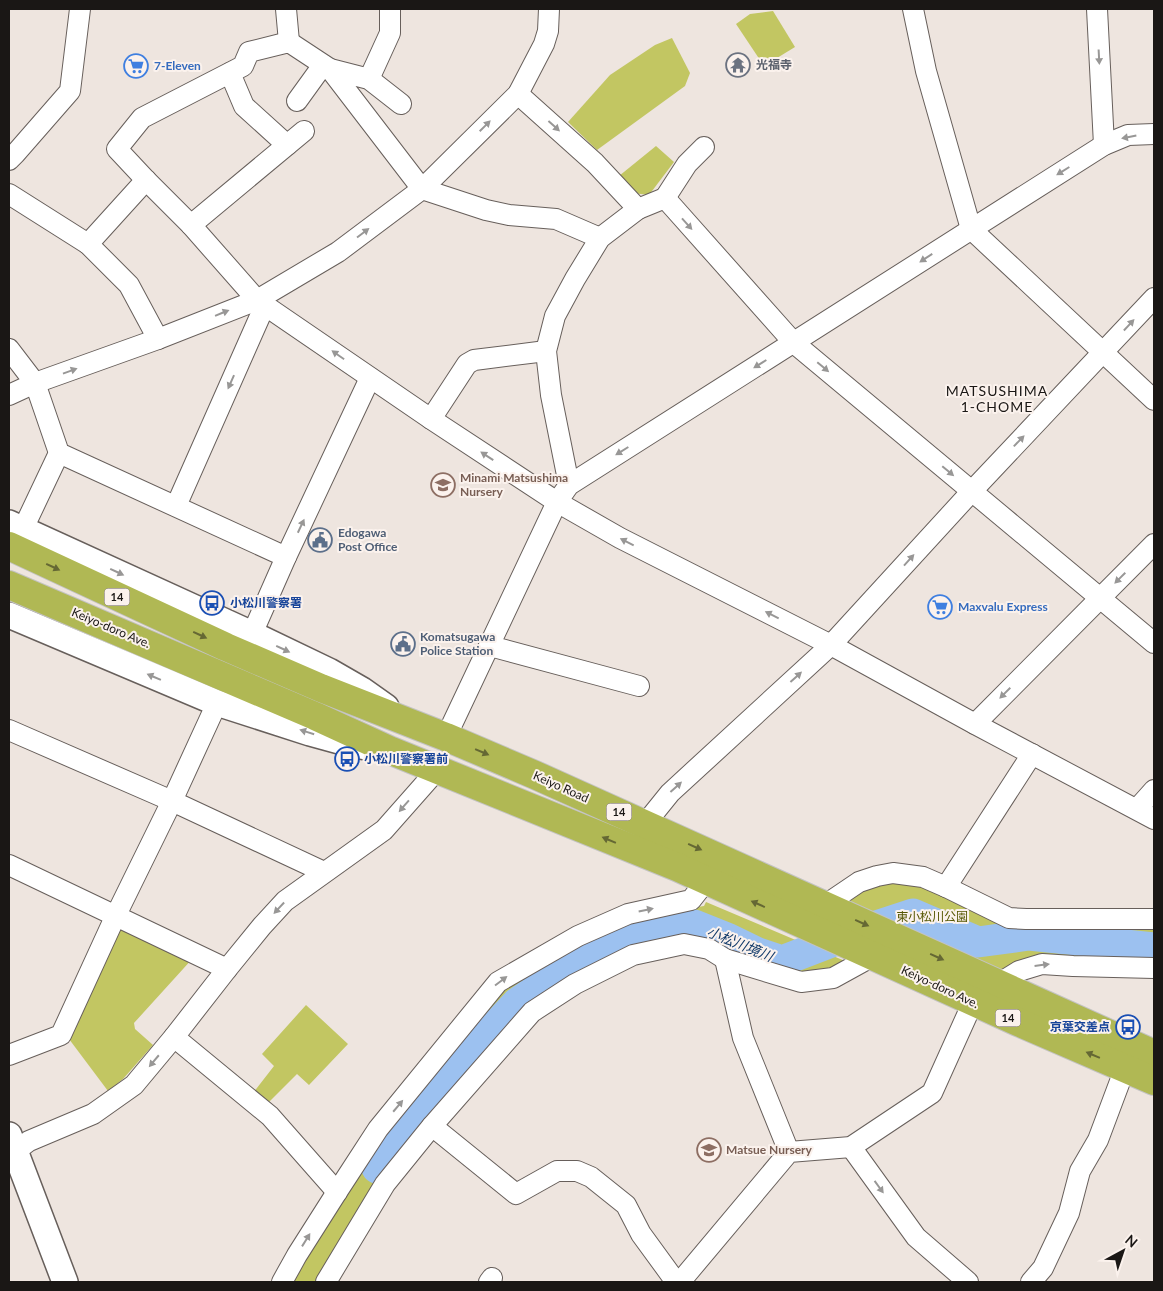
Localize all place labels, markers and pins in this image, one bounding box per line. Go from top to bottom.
temple icon: 光福寺 [725,52,751,78]
supermarket icon: 7-Eleven [123,53,149,79]
place label: 光福寺 [756,57,792,72]
place label: 7-Eleven [154,58,201,73]
place label: Minami Matsushima Nursery [460,470,568,499]
school or university icon: Minami Matsushima Nursery [430,472,456,498]
place label: Edogawa Post Office [338,525,398,554]
public building icon: Edogawa Post Office [307,527,333,553]
bus stop icon: 小松川警察署 [199,590,225,616]
supermarket icon: Maxvalu Express [927,594,953,620]
place label: 小松川警察署 [230,595,302,610]
place label: Maxvalu Express [958,599,1048,614]
place label: Komatsugawa Police Station [420,629,495,658]
public building icon: Komatsugawa Police Station [390,631,416,657]
bus stop icon: 小松川警察署前 [334,746,360,772]
place label: 小松川警察署前 [364,751,448,766]
bus stop icon: 京葉交差点 [1115,1014,1141,1040]
place label: 京葉交差点 [1050,1019,1110,1034]
school or university icon: Matsue Nursery [696,1137,722,1163]
place label: Matsue Nursery [726,1142,813,1157]

